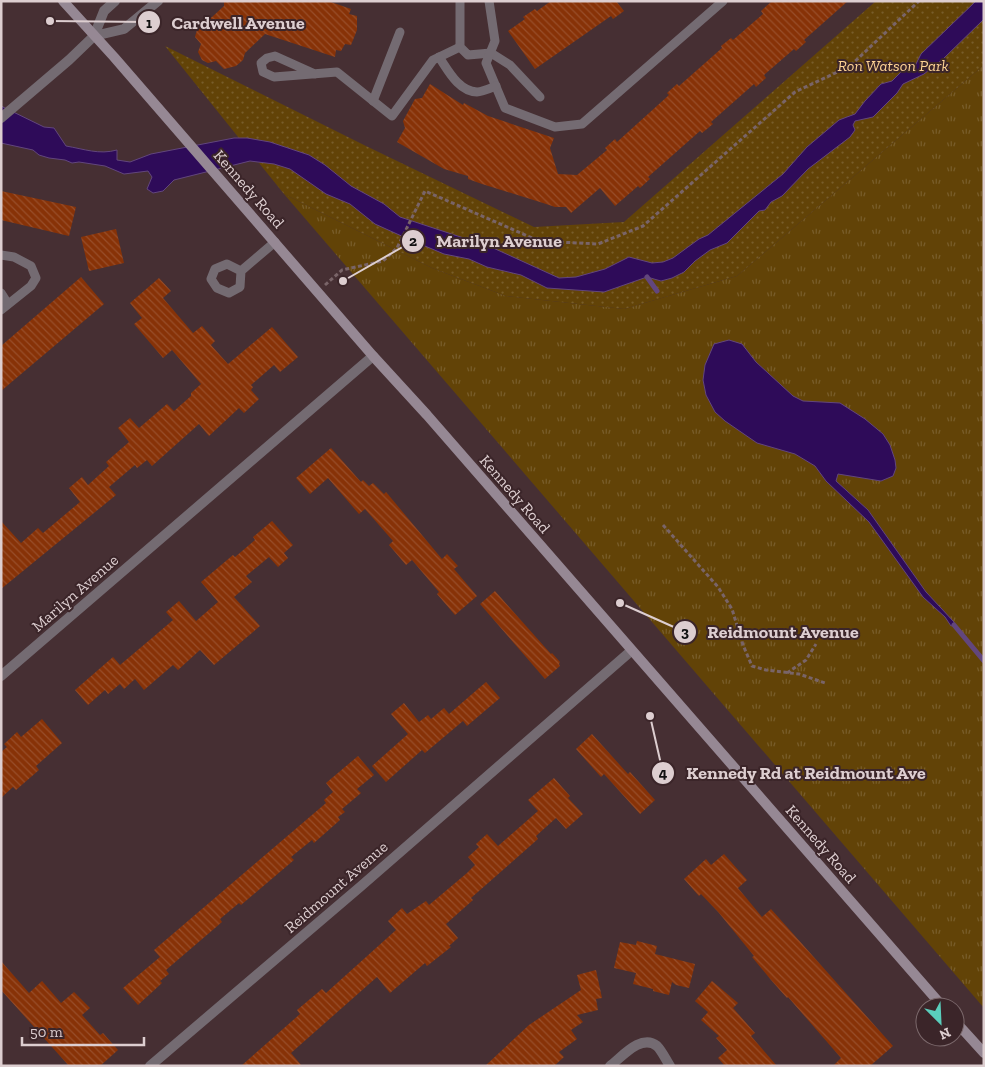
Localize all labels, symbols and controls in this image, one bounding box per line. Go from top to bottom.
callout: Cardwell Avenue [136,6,315,39]
text: Cardwell Avenue [171,12,305,34]
text: 1 [146,14,152,32]
park label: Ron Watson Park [837,56,949,75]
street label: Kennedy Road [210,146,288,232]
callout: Marilyn Avenue [401,225,572,258]
text: Marilyn Avenue [436,230,562,252]
text: 2 [409,232,417,250]
street label: Kennedy Road [476,451,554,537]
street label: Marilyn Avenue [28,550,122,636]
callout: Reidmount Avenue [672,615,869,648]
text: Reidmount Avenue [707,621,859,643]
text: 3 [681,623,689,641]
callout: Kennedy Rd at Reidmount Ave [651,756,936,789]
text: Kennedy Rd at Reidmount Ave [686,762,926,784]
text: 4 [659,764,668,782]
street label: Kennedy Road [782,801,860,887]
street label: Reidmount Avenue [281,837,391,937]
north arrow [915,997,965,1047]
scale bar [22,1014,145,1046]
text: 50 m [30,1023,63,1041]
text: N [936,1023,953,1043]

